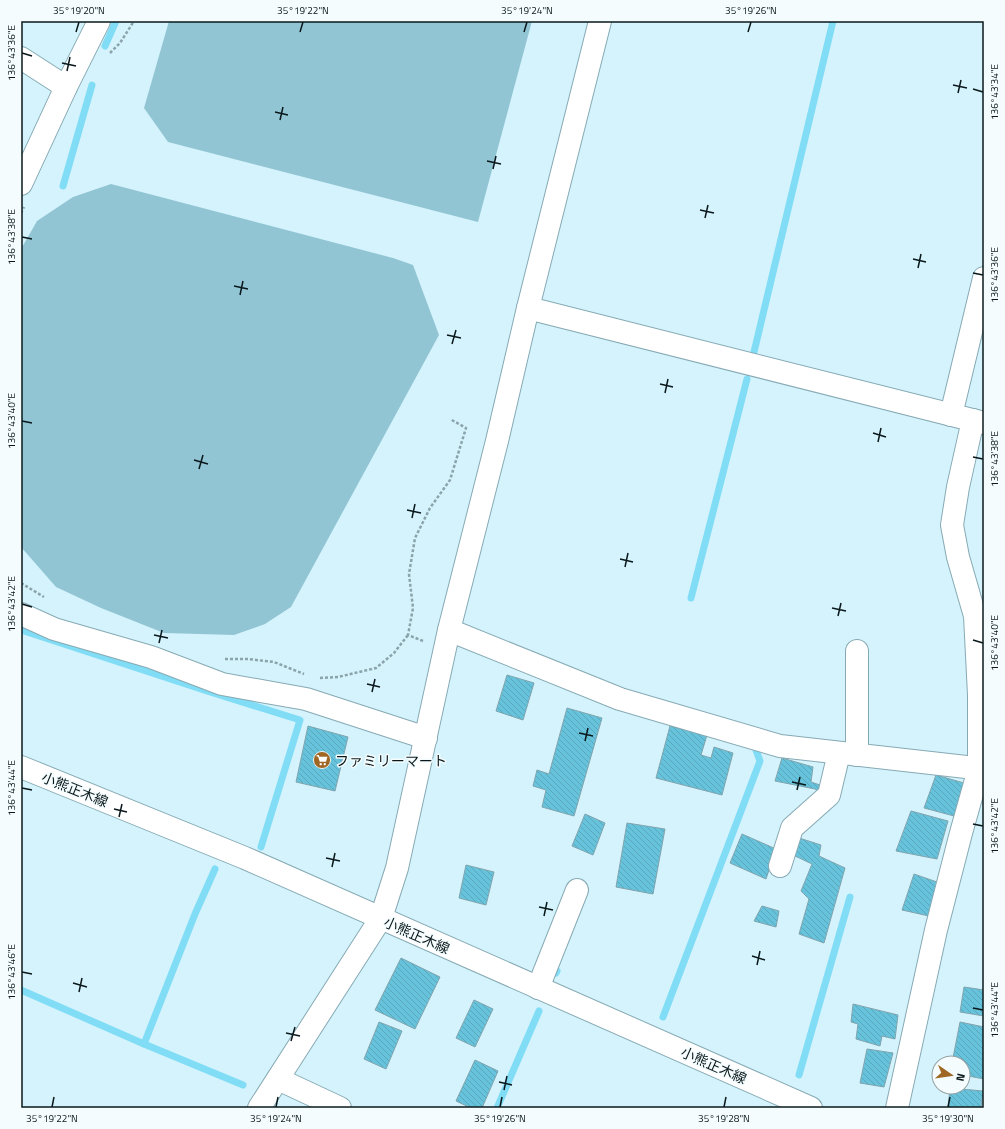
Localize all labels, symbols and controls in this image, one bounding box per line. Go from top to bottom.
text: 35°19'20"N [53,3,105,18]
text: 35°19'22"N [277,3,329,18]
text: 35°19'24"N [501,3,553,18]
text: 35°19'26"N [725,3,777,18]
text: 136°43'36"E [4,24,19,81]
text: 136°43'34"E [987,63,1002,120]
text: 136°43'38"E [4,208,19,265]
text: 136°43'36"E [987,246,1002,303]
text: 136°43'40"E [4,392,19,449]
text: 136°43'38"E [987,430,1002,487]
text: 136°43'42"E [4,575,19,632]
text: 136°43'40"E [987,614,1002,671]
supermarket icon: ファミリーマート [312,750,332,770]
place label: ファミリーマート [335,750,447,771]
text: 136°43'44"E [4,759,19,816]
street label: 小熊正木線 [39,766,111,812]
text: 136°43'42"E [987,797,1002,854]
street label: 小熊正木線 [381,911,453,959]
text: 136°43'46"E [4,943,19,1000]
text: 136°43'44"E [987,981,1002,1038]
street label: 小熊正木線 [678,1041,750,1089]
north arrow [931,1055,971,1095]
text: N [952,1072,969,1083]
text: 35°19'22"N [26,1111,78,1126]
text: 35°19'24"N [250,1111,302,1126]
text: 35°19'26"N [474,1111,526,1126]
text: 35°19'28"N [698,1111,750,1126]
text: 35°19'30"N [922,1111,974,1126]

